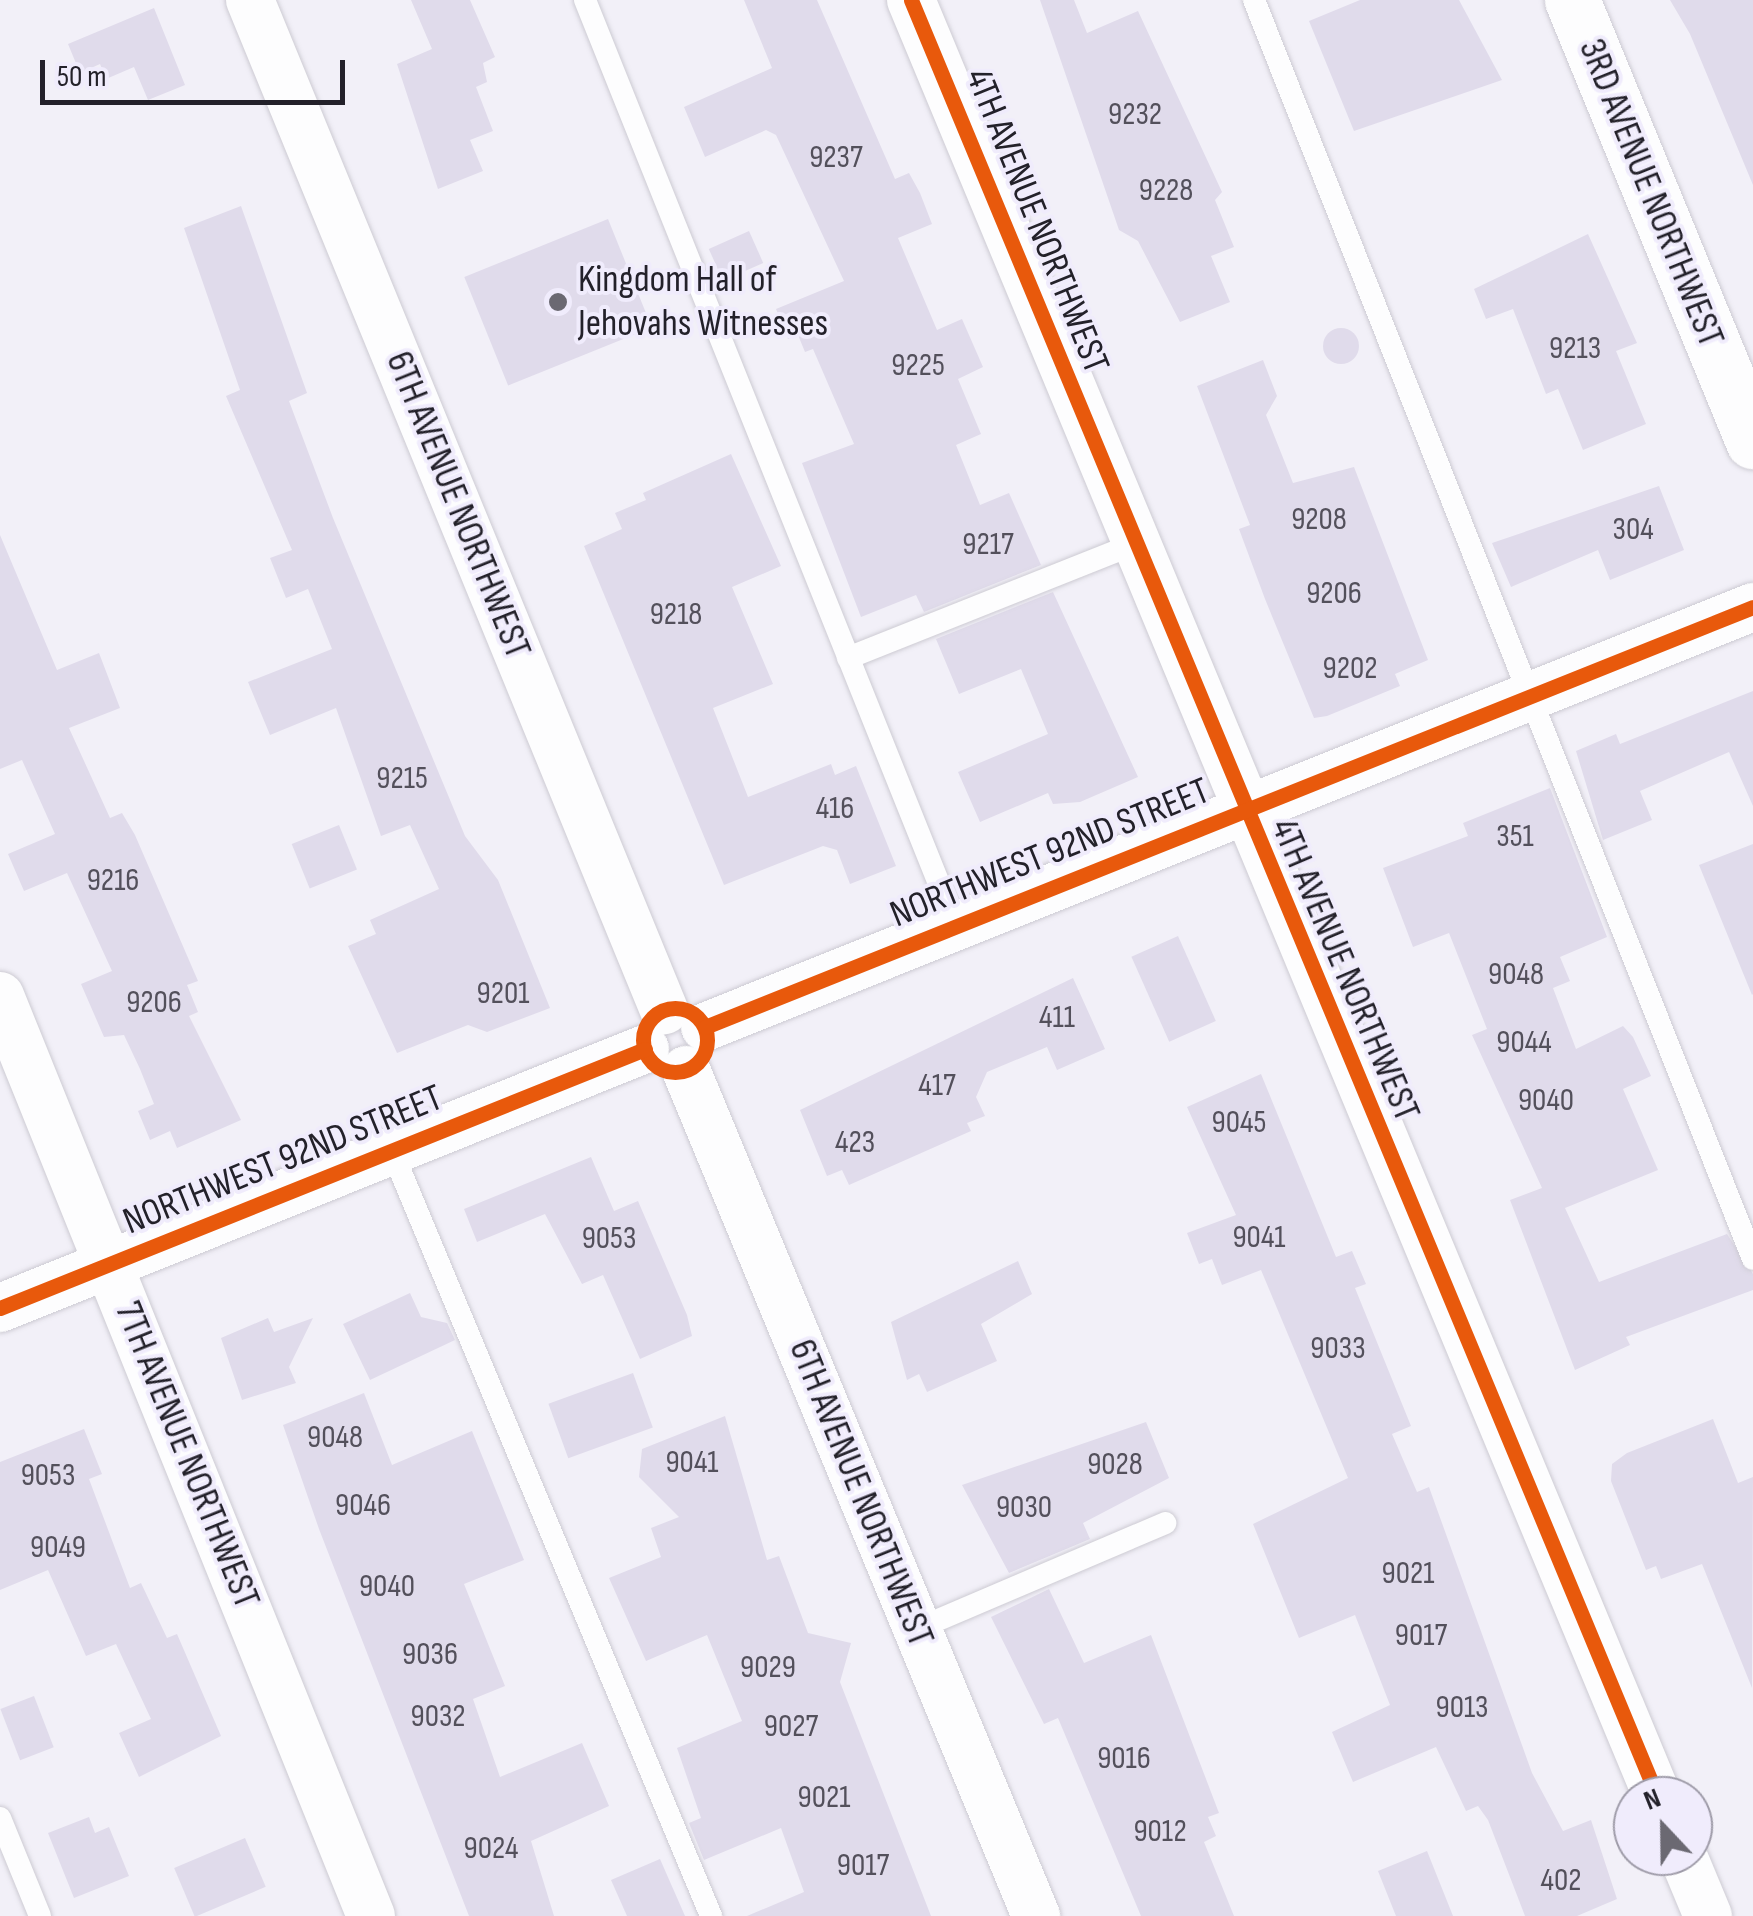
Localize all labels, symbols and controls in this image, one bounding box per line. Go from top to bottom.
street label: 3RD AVENUE NORTHWEST [1568,33,1734,353]
scale bar [45,40,350,102]
text: 50 m [57,59,106,95]
street label: 4TH AVENUE NORTHWEST [955,62,1119,380]
house number: 9232 [1108,96,1162,134]
house number: 9237 [809,139,863,177]
house number: 9228 [1139,172,1193,210]
place label: Kingdom Hall of Jehovahs Witnesses [578,257,828,346]
marker: Kingdom Hall of Jehovahs Witnesses [547,291,569,313]
house number: 9213 [1549,330,1601,368]
street label: 6TH AVENUE NORTHWEST [376,345,540,665]
house number: 9225 [891,347,945,385]
house number: 9208 [1291,501,1347,539]
house number: 304 [1612,511,1654,549]
house number: 9217 [962,526,1014,564]
house number: 9206 [1306,575,1362,613]
house number: 9218 [650,596,702,634]
house number: 9202 [1323,650,1377,688]
house number: 9215 [376,760,428,798]
street label: NORTHWEST 92ND STREET [884,768,1216,938]
house number: 416 [816,790,854,828]
street label: 4TH AVENUE NORTHWEST [1261,812,1429,1128]
house number: 351 [1496,818,1534,856]
house number: 9216 [87,862,139,900]
house number: 9048 [1488,956,1544,994]
house number: 9201 [477,975,529,1013]
house number: 9206 [126,984,182,1022]
house number: 411 [1039,999,1075,1037]
house number: 9044 [1496,1024,1552,1062]
house number: 417 [918,1067,956,1105]
street label: NORTHWEST 92ND STREET [117,1075,449,1245]
house number: 9040 [1518,1082,1574,1120]
house number: 9045 [1212,1104,1266,1142]
house number: 423 [835,1124,875,1162]
house number: 9041 [1232,1219,1286,1257]
house number: 9053 [582,1220,636,1258]
street label: 7TH AVENUE NORTHWEST [105,1295,269,1615]
house number: 9033 [1310,1330,1366,1368]
street label: 6TH AVENUE NORTHWEST [779,1333,943,1653]
house number: 9048 [307,1419,363,1457]
house number: 9041 [665,1444,719,1482]
house number: 9028 [1087,1446,1143,1484]
house number: 9053 [21,1457,75,1495]
house number: 9046 [335,1487,391,1525]
house number: 9030 [996,1489,1052,1527]
house number: 9049 [30,1529,86,1567]
house number: 9021 [1382,1555,1434,1593]
house number: 9040 [359,1568,415,1606]
house number: 9017 [1395,1617,1447,1655]
house number: 9036 [402,1636,458,1674]
house number: 9029 [740,1649,796,1687]
house number: 9013 [1435,1689,1489,1727]
house number: 9032 [410,1698,466,1736]
house number: 9027 [764,1708,818,1746]
house number: 9016 [1097,1740,1151,1778]
north arrow [1613,1776,1713,1876]
house number: 9021 [798,1779,850,1817]
text: N [1639,1781,1665,1818]
house number: 9012 [1133,1813,1187,1851]
house number: 9024 [464,1830,518,1868]
house number: 9017 [837,1847,889,1885]
house number: 402 [1541,1862,1581,1900]

